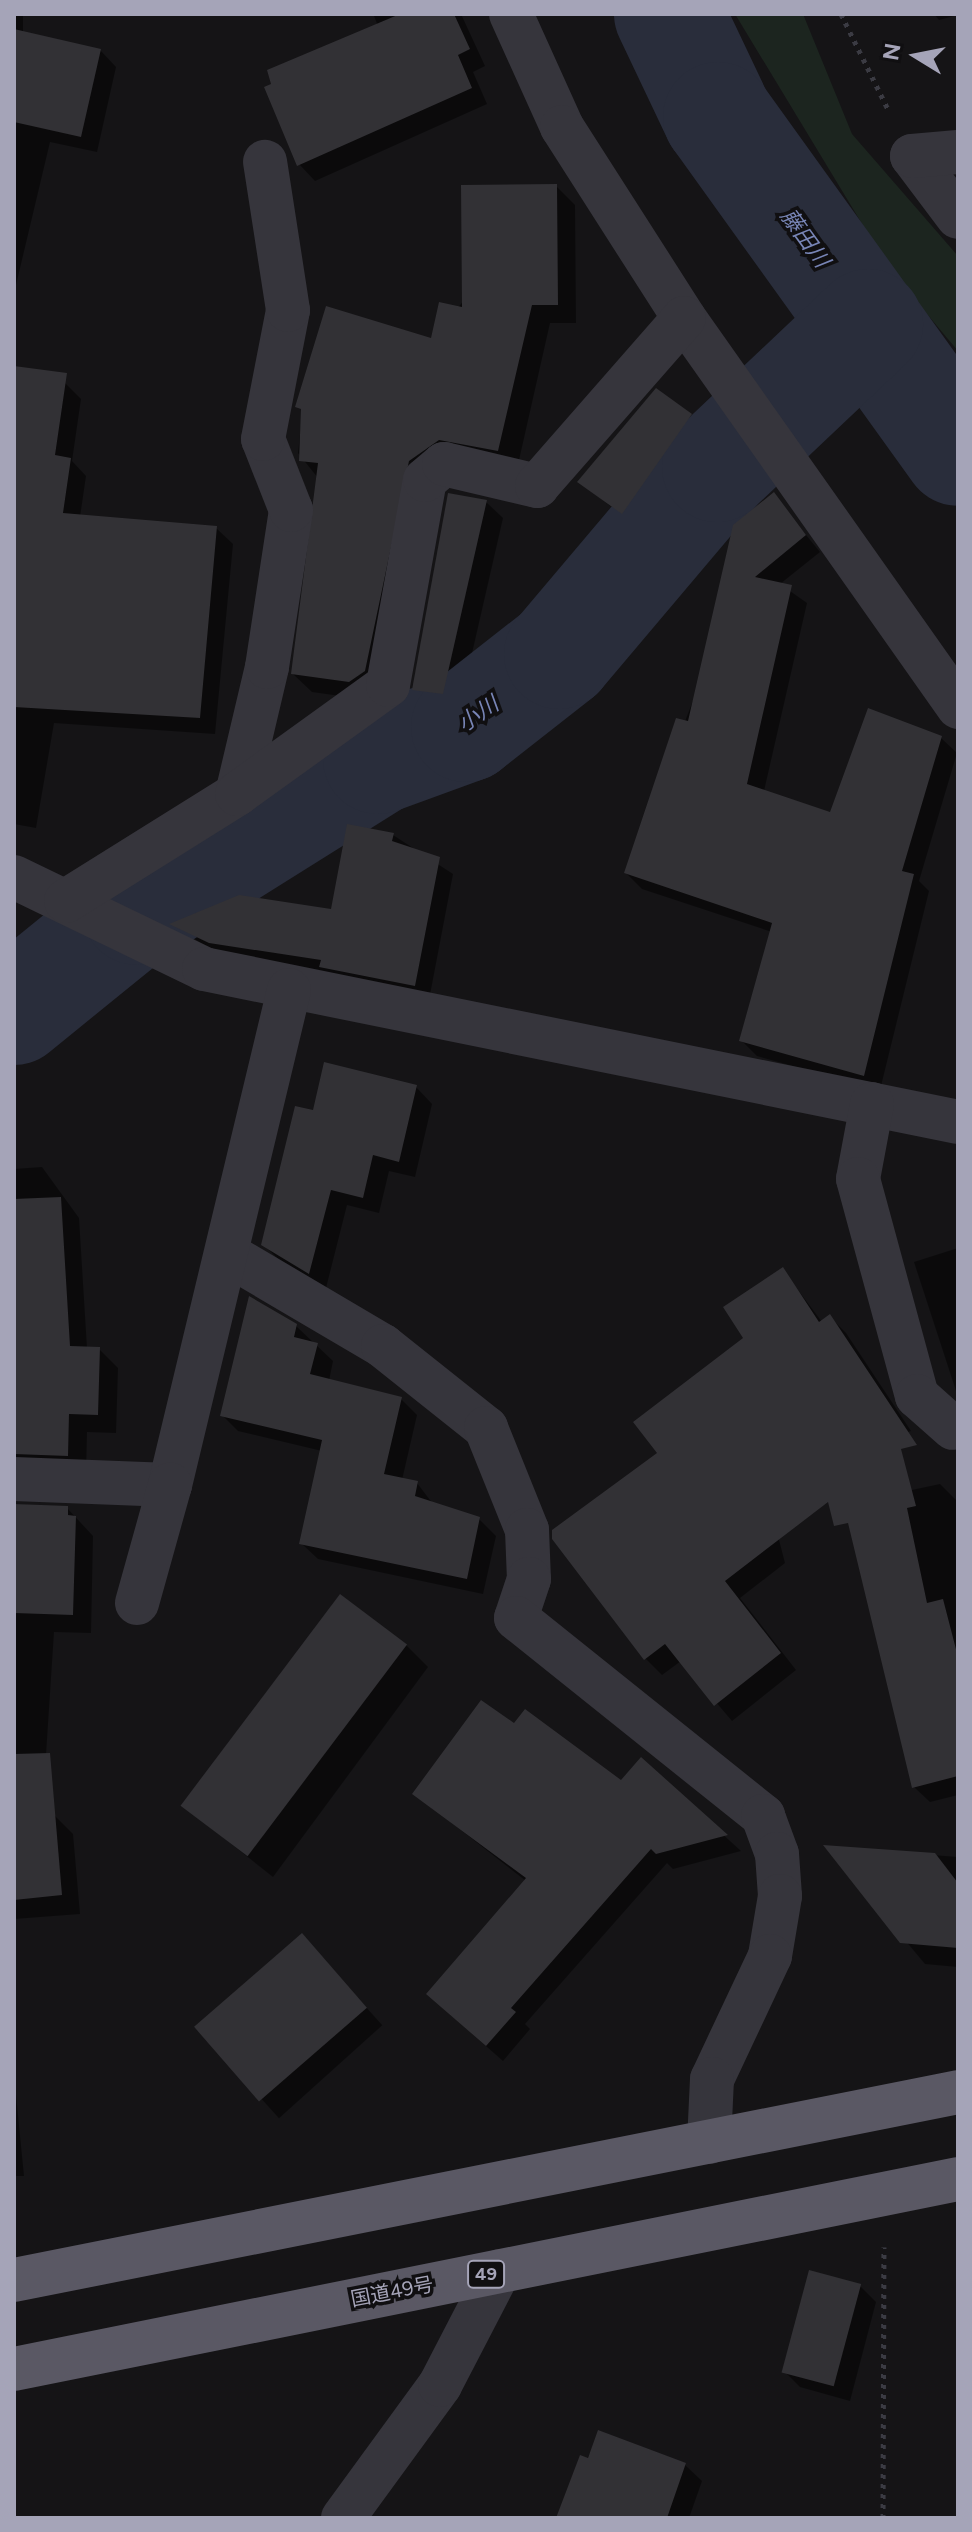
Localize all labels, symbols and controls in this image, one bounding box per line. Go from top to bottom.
north arrow [876,16,956,96]
text: N [877,41,907,62]
water label: 藤田川 [775,204,835,272]
water label: 小川 [452,691,504,737]
road number: 49 [466,2260,506,2288]
street label: 国道49号 [349,2272,435,2312]

